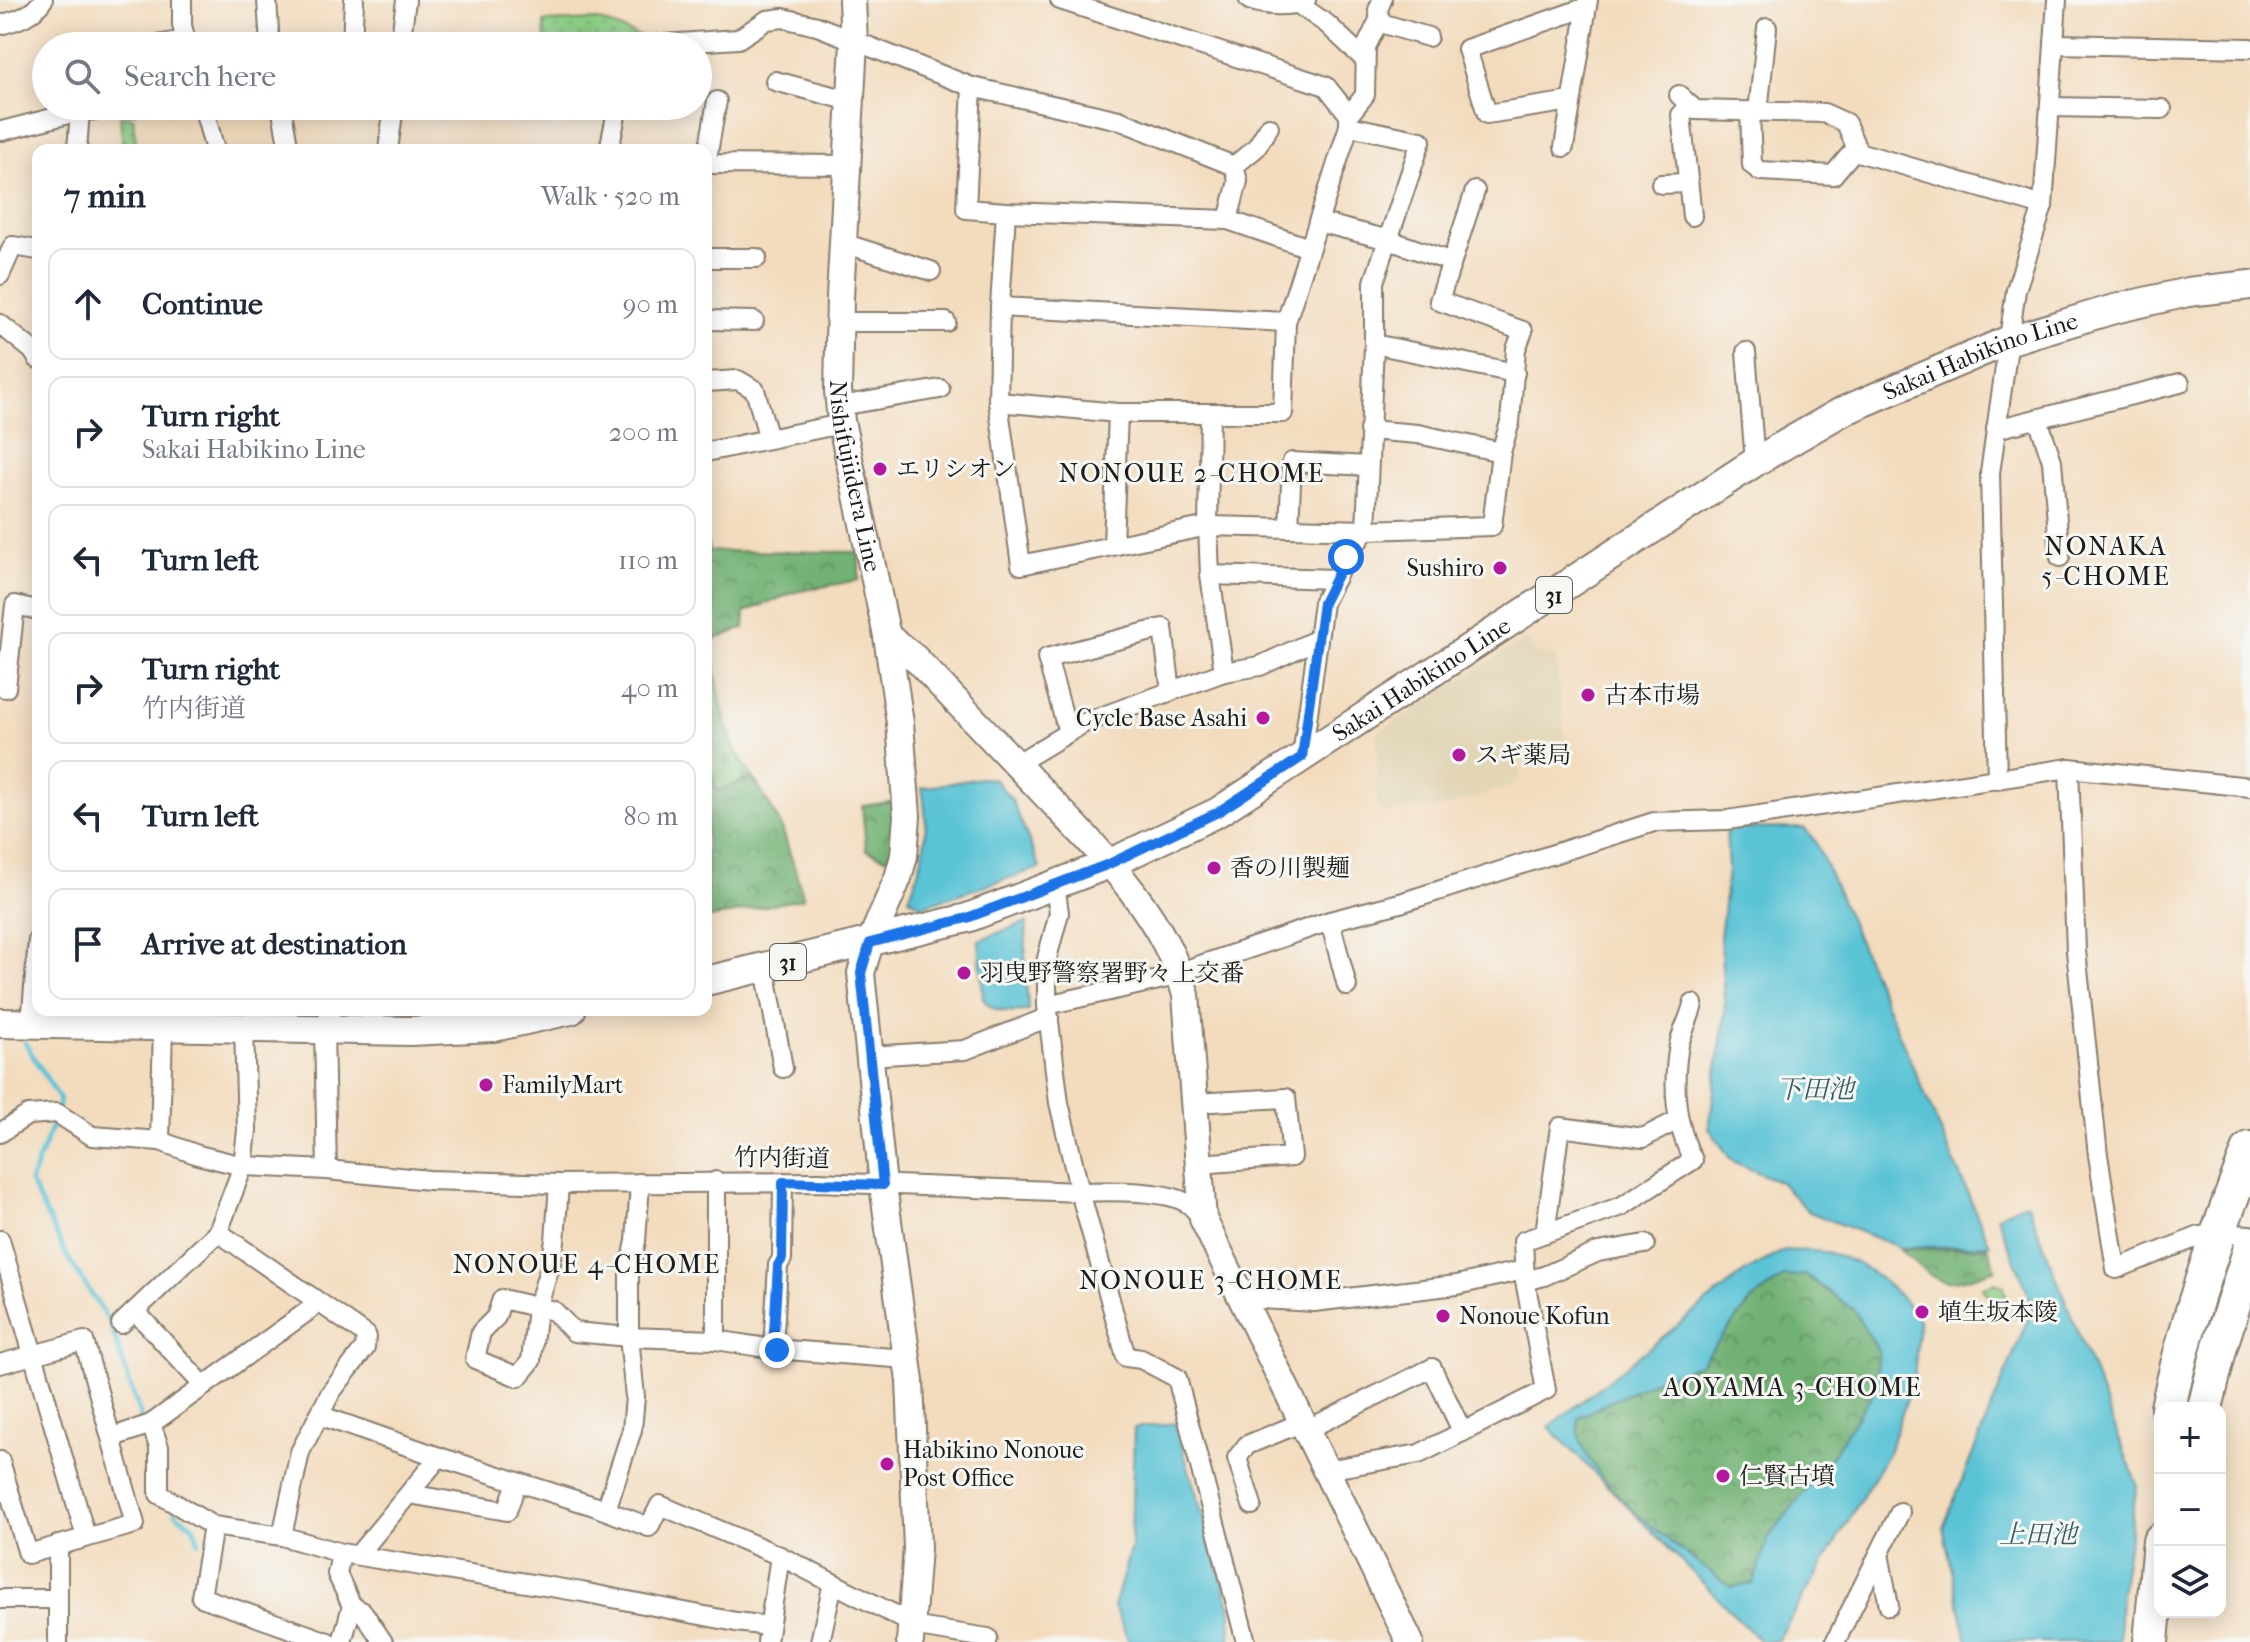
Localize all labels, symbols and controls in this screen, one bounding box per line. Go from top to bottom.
search box [32,32,712,120]
icon: search [60,54,104,98]
text: Search here [124,59,276,94]
text: 7 min [64,176,146,216]
text: Walk · 520 m [541,181,680,212]
icon: ahead [66,282,110,326]
text: Continue [142,287,263,322]
text: 90 m [623,289,678,320]
street label: Sakai Habikino Line [1879,307,2081,406]
street label: Nishifujiidera Line [824,380,887,575]
text: Turn right [142,399,280,434]
icon: right [66,410,110,454]
text: 200 m [609,417,678,448]
text: Sakai Habikino Line [142,434,366,465]
place label: エリシオン [896,455,1016,483]
district label: NONOUE 2-CHOME [1059,458,1325,489]
marker: エリシオン [871,460,889,478]
district label: NONAKA 5-CHOME [2041,531,2171,592]
icon: left [66,538,110,582]
route start [1328,539,1364,575]
text: Turn left [142,543,259,578]
text: 110 m [618,545,678,576]
place label: Sushiro [1407,554,1484,582]
marker: Sushiro [1491,559,1509,577]
road number: 31 [1536,577,1572,613]
street label: Sakai Habikino Line [1327,611,1516,748]
text: Turn right [142,652,280,687]
icon: right [66,666,110,710]
text: 40 m [621,673,678,704]
place label: 古本市場 [1604,681,1700,709]
marker: 古本市場 [1579,686,1597,704]
text: 竹内街道 [142,693,246,724]
place label: Cycle Base Asahi [1076,704,1247,732]
marker: Cycle Base Asahi [1254,709,1272,727]
place label: スギ薬局 [1475,741,1571,769]
marker: スギ薬局 [1450,746,1468,764]
icon: left [66,794,110,838]
text: Turn left [142,799,259,834]
text: 80 m [623,801,678,832]
place label: 香の川製麺 [1230,854,1350,882]
marker: 香の川製麺 [1205,859,1223,877]
icon: arrive [66,922,110,966]
text: Arrive at destination [142,927,407,962]
road number: 31 [770,944,806,980]
place label: 羽曳野警察署野々上交番 [980,959,1244,987]
marker: 羽曳野警察署野々上交番 [955,964,973,982]
place label: FamilyMart [502,1071,624,1099]
water label: 下田池 [1776,1074,1857,1105]
marker: FamilyMart [477,1076,495,1094]
street label: 竹内街道 [734,1143,830,1173]
district label: NONOUE 4-CHOME [453,1249,721,1280]
district label: NONOUE 3-CHOME [1079,1265,1343,1296]
place label: 埴生坂本陵 [1938,1298,2058,1326]
place label: Nonoue Kofun [1459,1302,1610,1330]
marker: 埴生坂本陵 [1913,1303,1931,1321]
marker: Nonoue Kofun [1434,1307,1452,1325]
route end [759,1332,795,1368]
district label: AOYAMA 3-CHOME [1662,1372,1923,1403]
map controls [2154,1402,2226,1618]
button: + [2154,1402,2226,1474]
place label: Habikino Nonoue Post Office [903,1436,1084,1492]
marker: Habikino Nonoue Post Office [878,1455,896,1473]
place label: 仁賢古墳 [1739,1462,1835,1490]
marker: 仁賢古墳 [1714,1467,1732,1485]
button: − [2154,1474,2226,1546]
water label: 上田池 [1999,1519,2080,1550]
button: layers [2154,1546,2226,1618]

